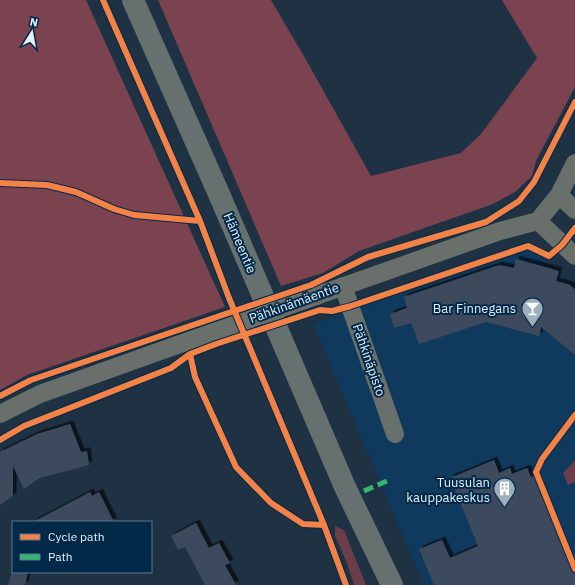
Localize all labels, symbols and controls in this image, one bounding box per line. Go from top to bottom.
north arrow [12,12,52,52]
text: N [29,15,39,30]
street label: Hämeentie [220,210,260,276]
street label: Pähkinämäentie [247,279,341,327]
bar icon: Bar Finnegans [519,295,545,328]
place label: Bar Finnegans [433,300,516,317]
street label: Pähkinäpisto [349,322,389,398]
place label: Tuusulan kauppakeskus [406,474,490,506]
building icon: Tuusulan kauppakeskus [492,476,518,509]
legend [12,521,152,573]
text: Cycle path [48,529,105,544]
text: Path [48,549,73,564]

